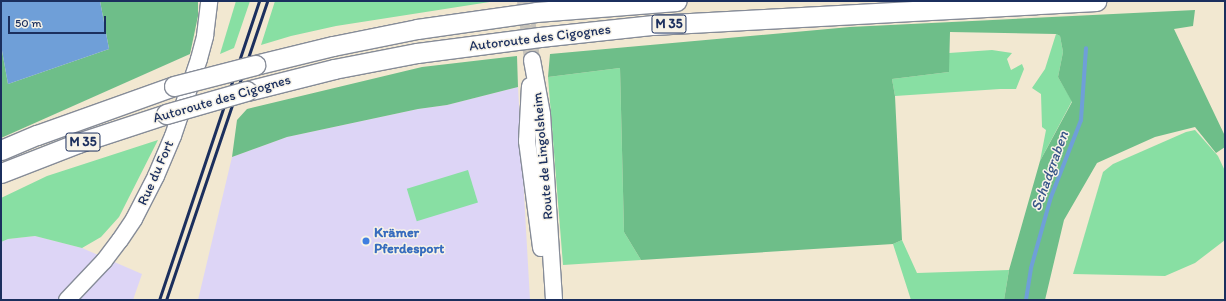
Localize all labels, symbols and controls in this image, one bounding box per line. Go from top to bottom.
scale bar [10,8,108,34]
road number: M 35 [651,13,687,35]
text: 50 m [15,16,41,30]
street label: Autoroute des Cigognes [468,21,612,55]
street label: Autoroute des Cigognes [151,71,293,127]
street label: Route de Lingolsheim [529,91,557,221]
water label: Schadgraben [1027,129,1073,213]
road number: M 35 [65,131,101,153]
street label: Rue du Fort [134,138,178,208]
place label: Krämer Pferdesport [374,225,444,258]
marker: Krämer Pferdesport [361,236,371,246]

